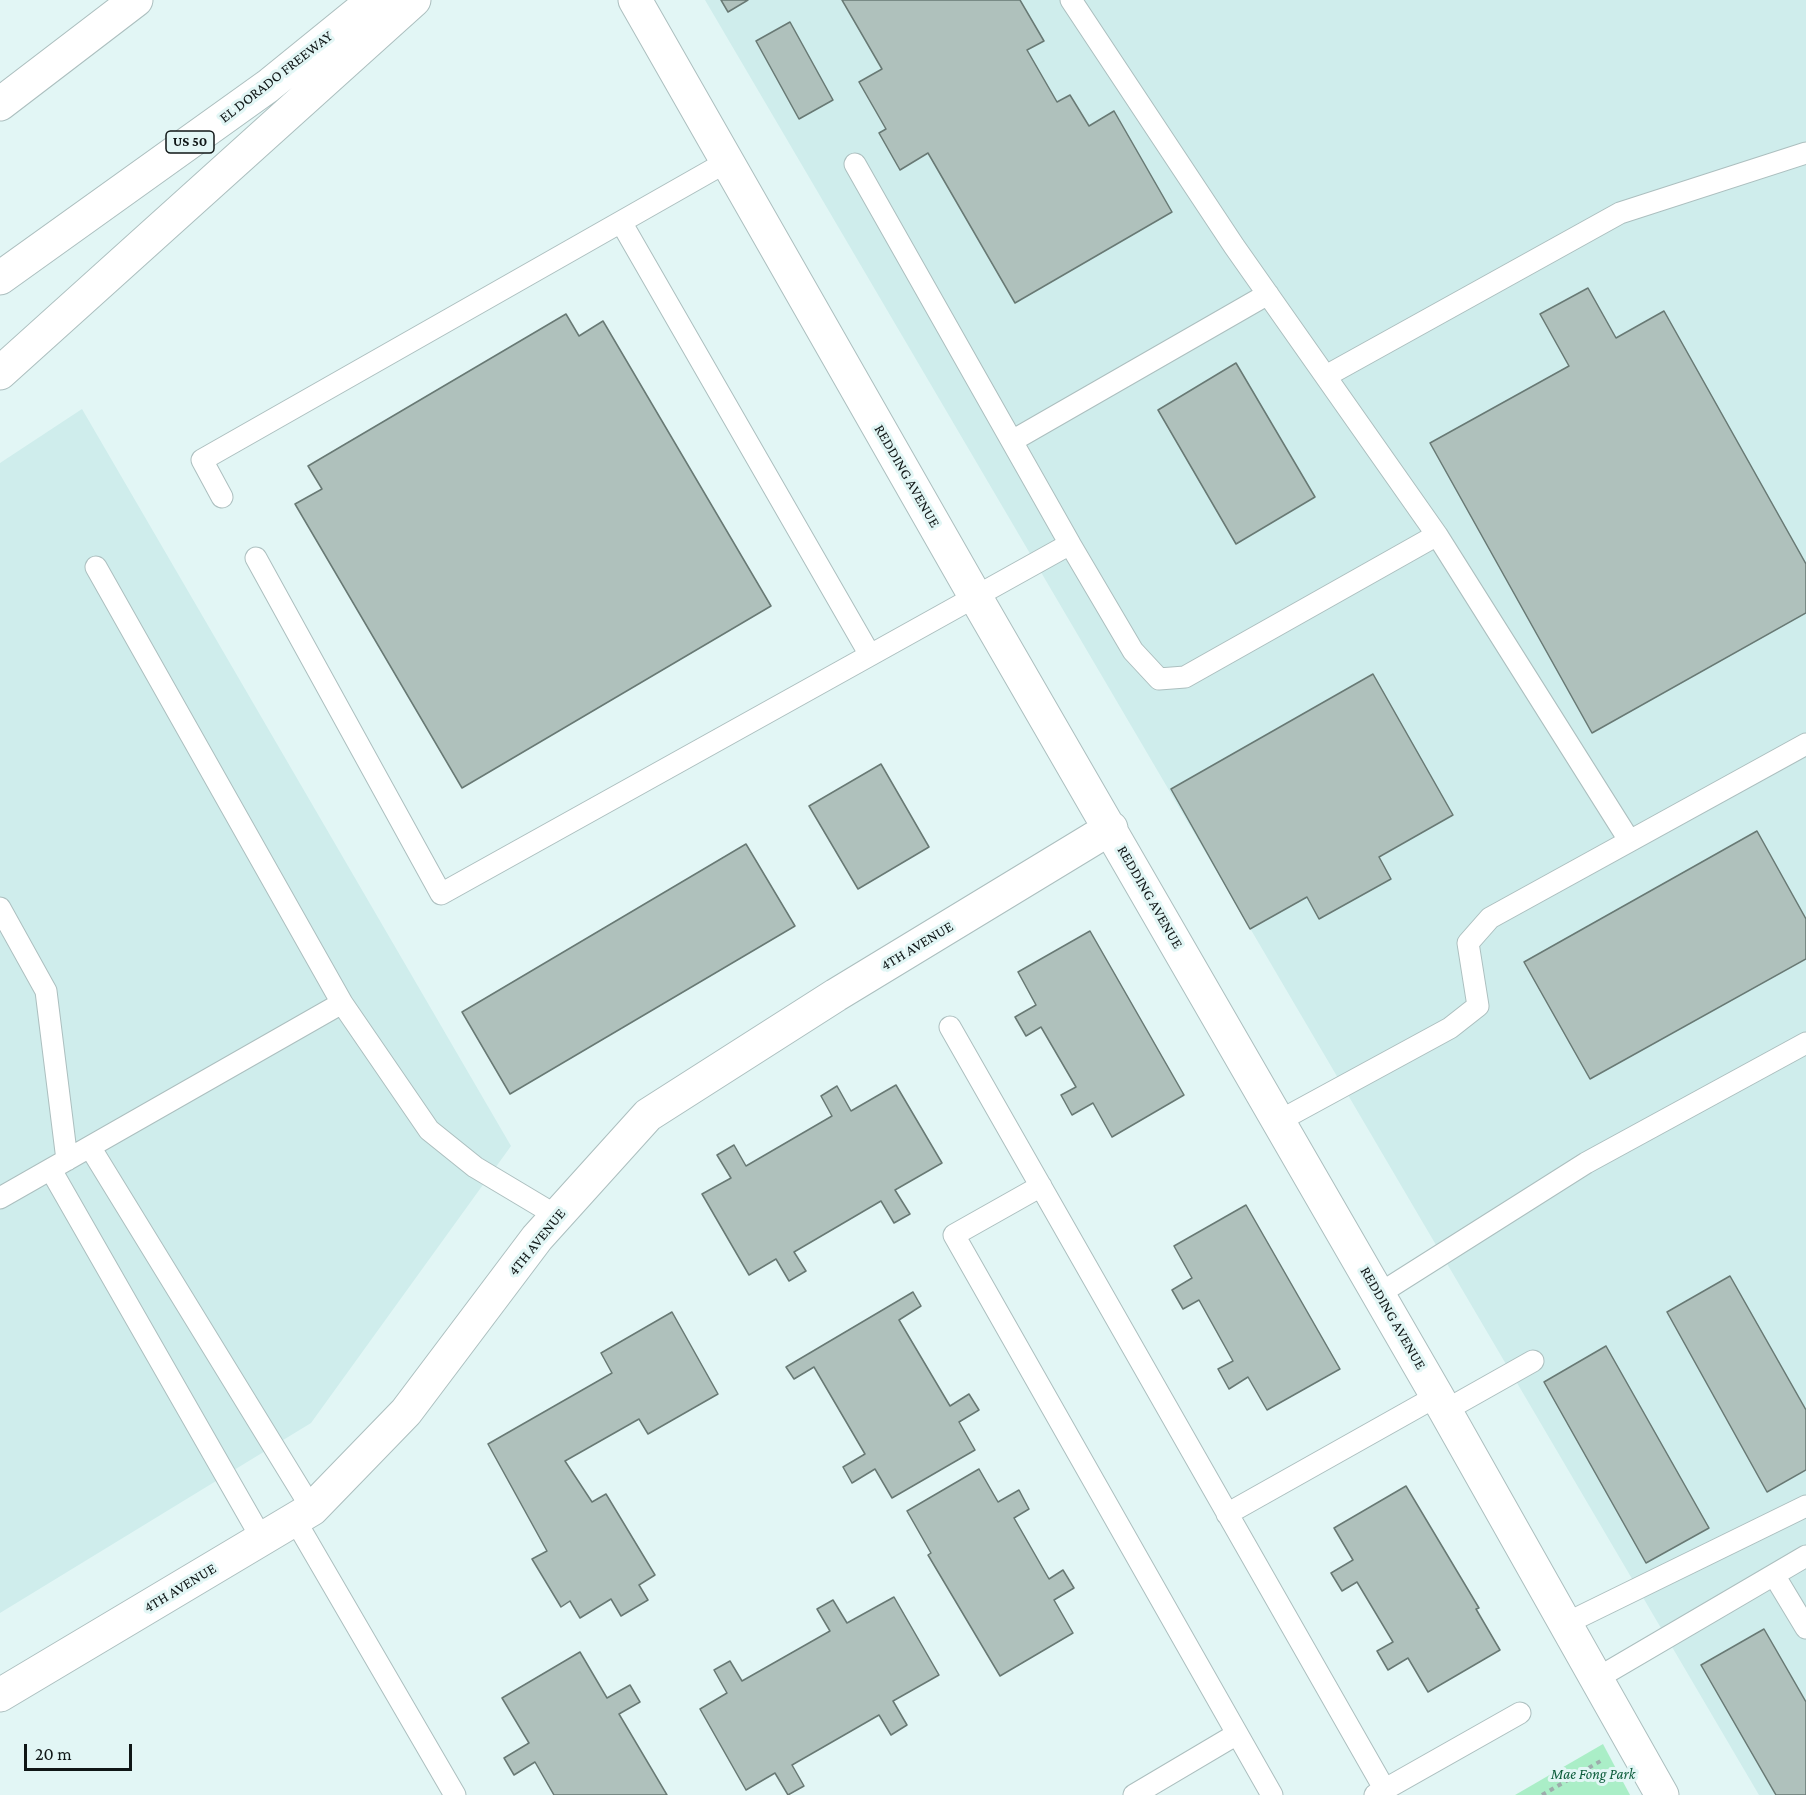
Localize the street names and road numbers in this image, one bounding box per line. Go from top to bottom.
street label: EL DORADO FREEWAY [216,27,336,127]
road number: US 50 [166,131,214,153]
street label: REDDING AVENUE [870,421,944,531]
street label: REDDING AVENUE [1113,842,1187,952]
street label: 4TH AVENUE [878,917,956,975]
street label: 4TH AVENUE [504,1205,570,1279]
street label: REDDING AVENUE [1356,1263,1430,1373]
street label: 4TH AVENUE [141,1559,219,1617]

